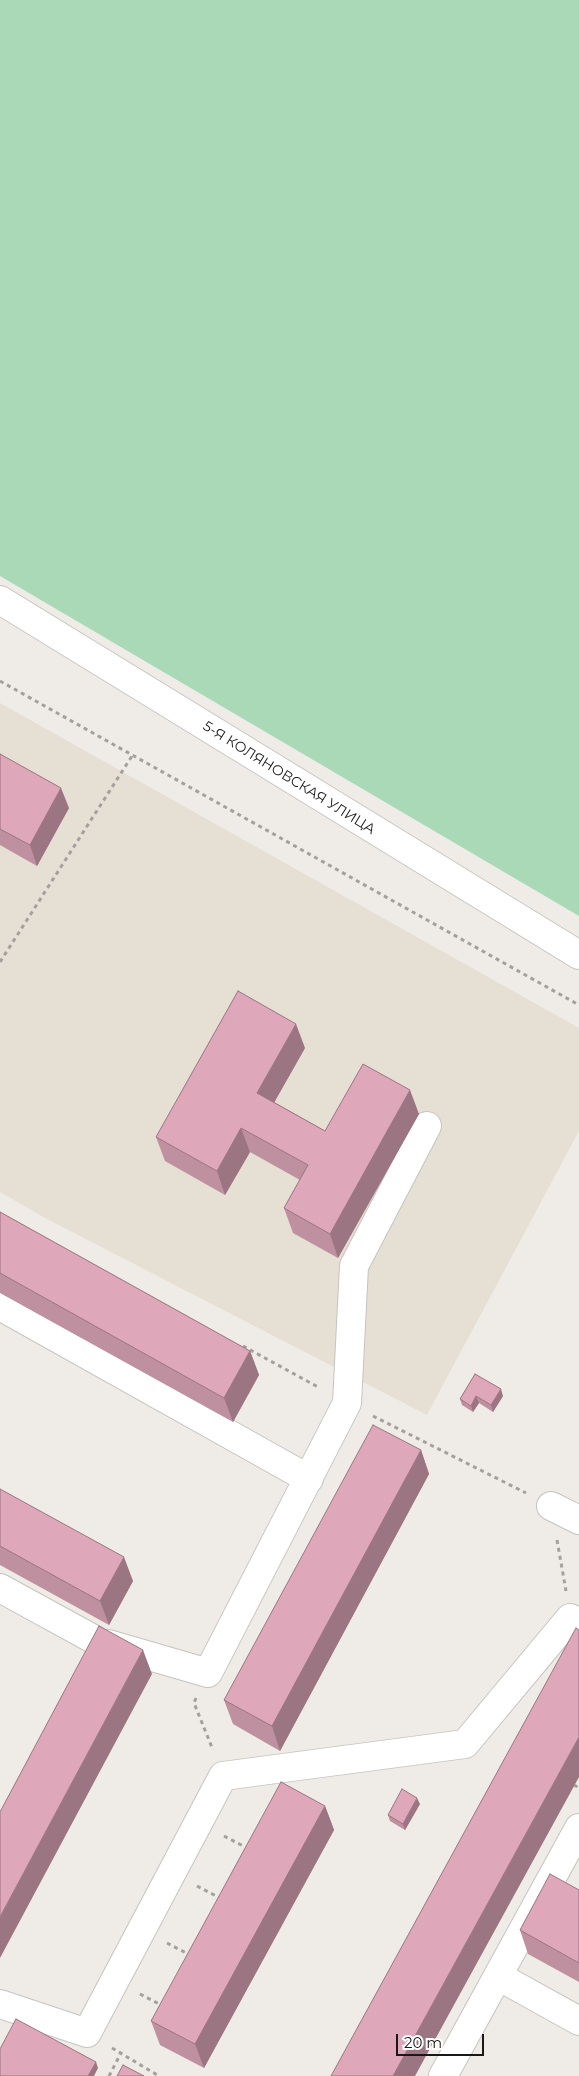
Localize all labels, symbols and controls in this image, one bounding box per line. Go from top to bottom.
street label: 5-Я КОЛЯНОВСКАЯ УЛИЦА [200,718,378,838]
scale bar [399,2024,486,2056]
text: 20 m [404,2033,442,2052]

